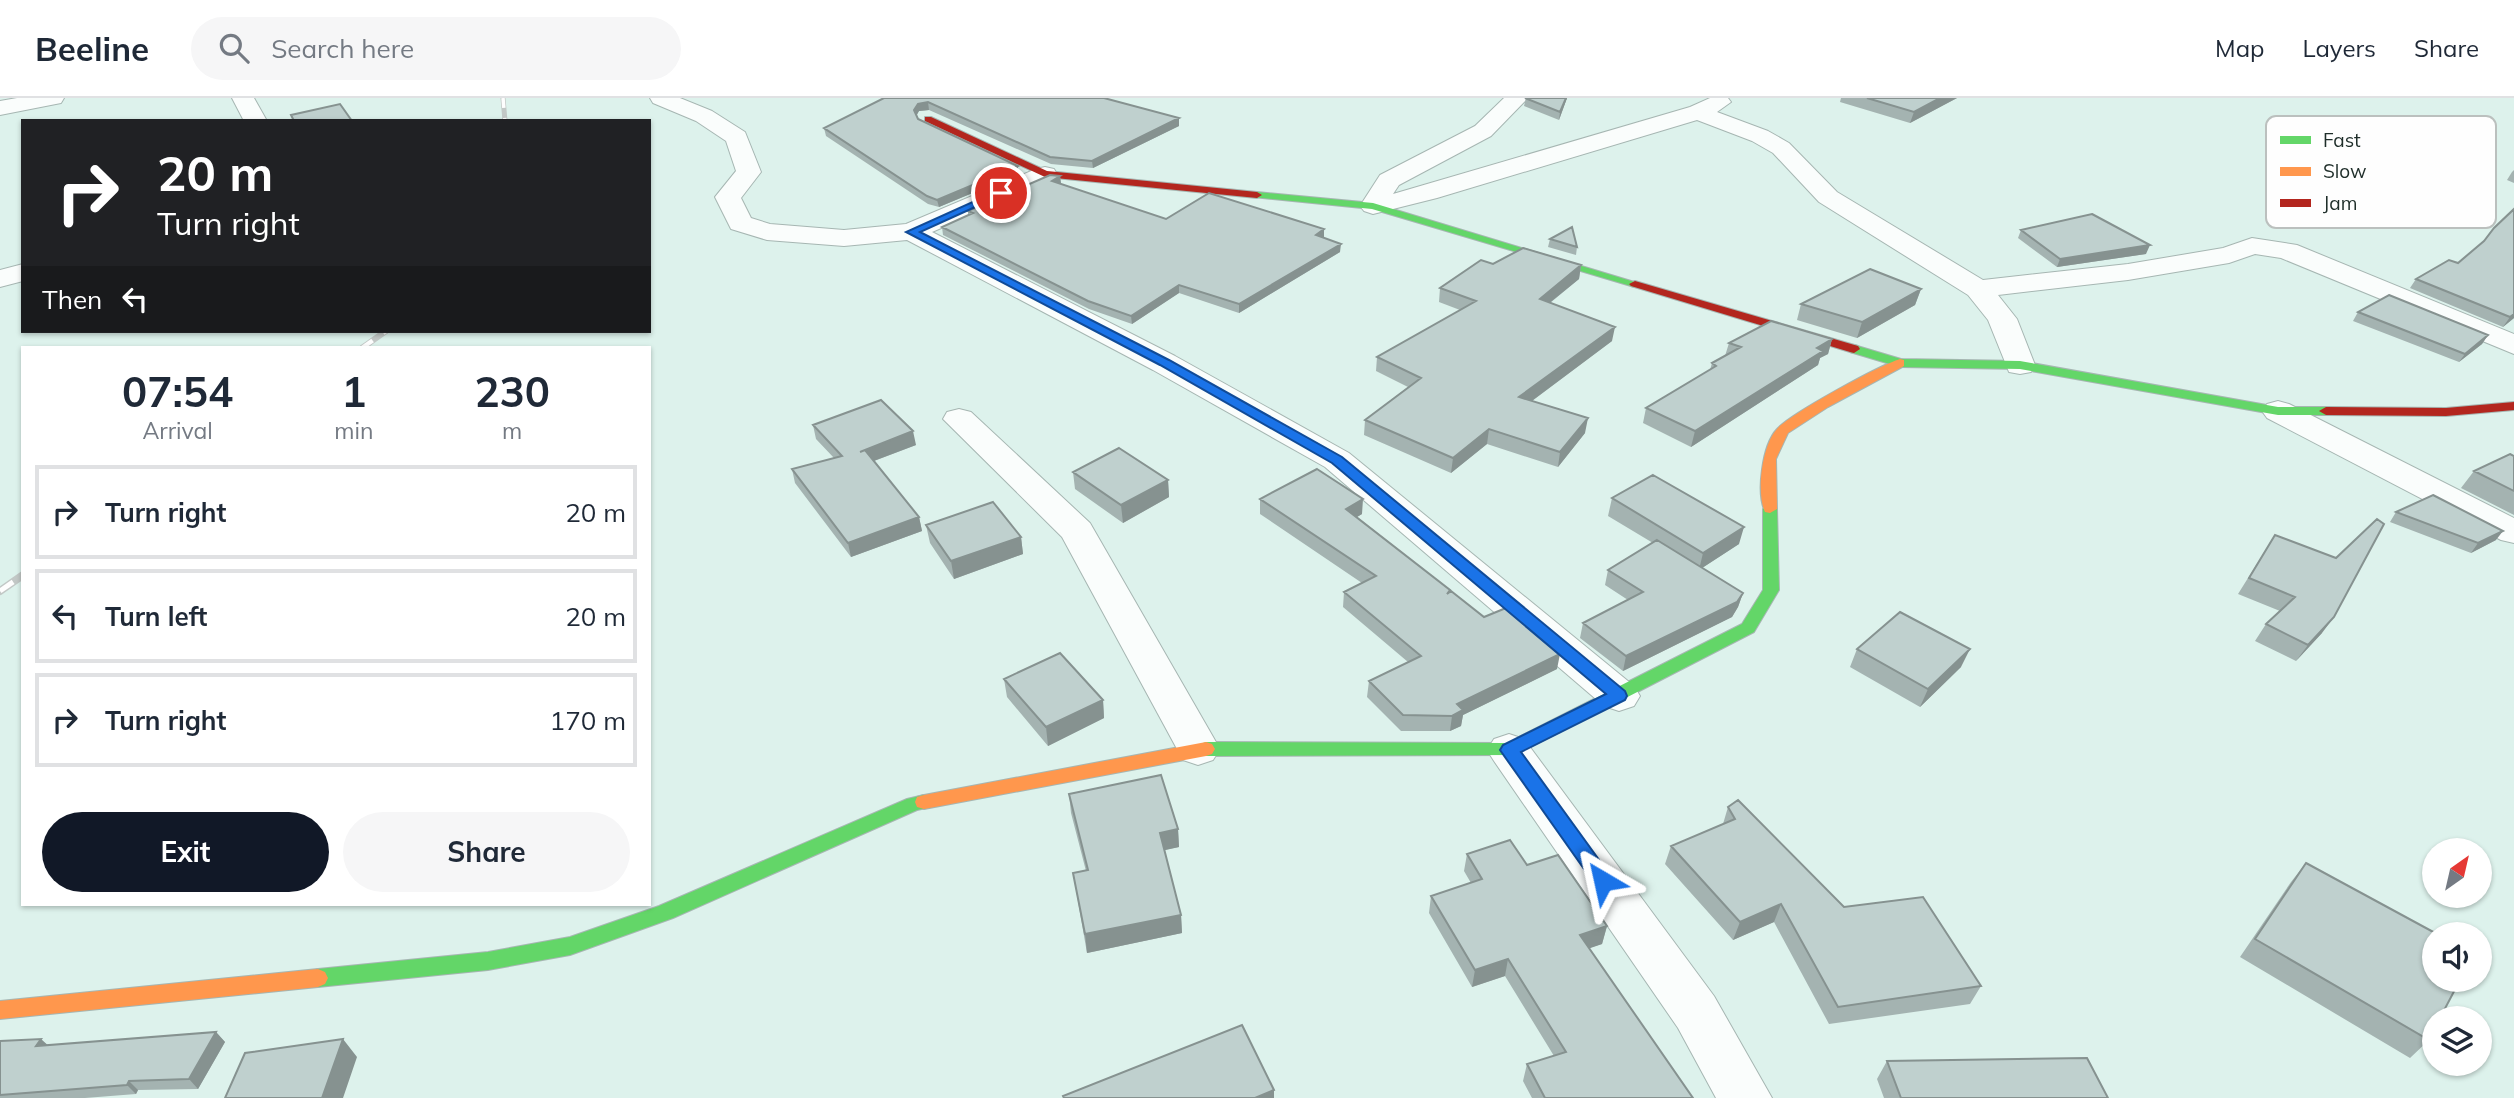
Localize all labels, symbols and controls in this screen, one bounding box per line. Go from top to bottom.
search box [191,17,681,80]
text: Beeline [35,28,149,69]
icon: search [215,29,253,67]
text: Search here [271,32,414,65]
text: Map [2215,33,2264,63]
text: Layers [2302,33,2376,63]
text: Share [2414,33,2479,63]
legend [2266,116,2496,228]
text: Fast [2323,128,2361,152]
text: 20 m [157,142,273,203]
icon: right [42,147,133,238]
text: Slow [2323,159,2367,183]
pin [971,163,1031,223]
icon: arrive [982,174,1020,212]
text: Jam [2323,191,2357,215]
text: Turn right [157,203,300,243]
icon: left [116,280,154,318]
text: Then [42,283,102,316]
text: 07:54 [122,365,233,418]
text: 1 [341,365,366,418]
text: 230 [474,365,550,418]
text: Arrival [142,416,213,445]
text: min [334,416,373,445]
text: m [502,416,522,445]
icon: right [46,493,84,531]
text: Turn right [105,496,226,529]
text: 20 m [565,496,626,529]
icon: left [46,597,84,635]
text: Turn left [105,600,207,633]
text: 20 m [565,600,626,633]
icon: right [46,701,84,739]
text: Turn right [105,704,226,737]
text: 170 m [550,704,626,737]
button: Exit [42,812,329,892]
button: Share [343,812,630,892]
north arrow [2422,838,2492,908]
map controls [2422,838,2492,1076]
position arrow [1566,844,1640,918]
button: sound [2422,922,2492,992]
button: layers [2422,1006,2492,1076]

